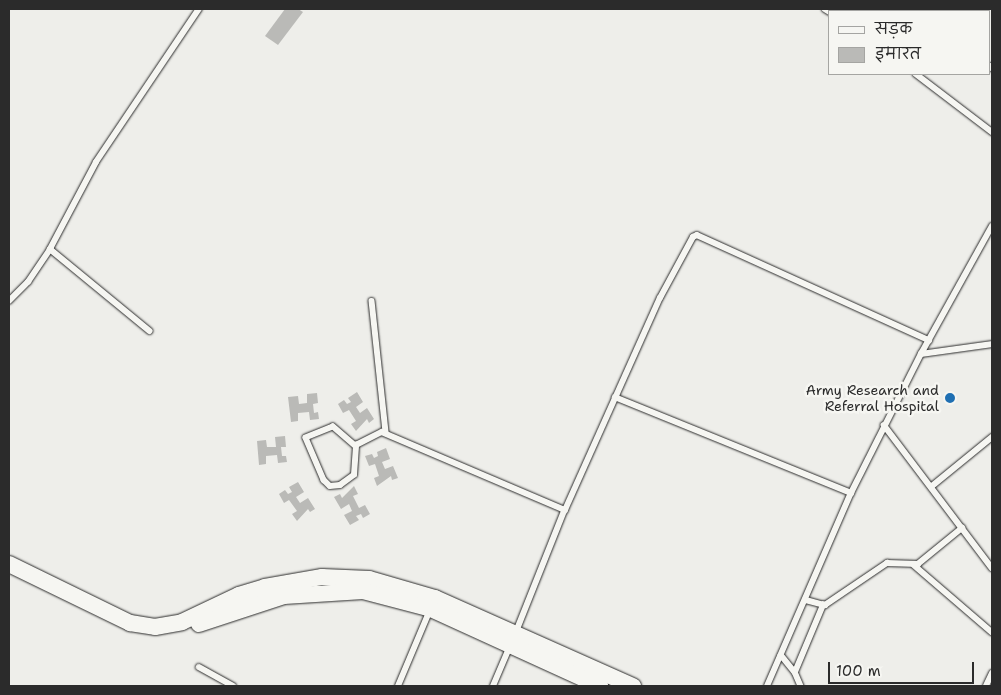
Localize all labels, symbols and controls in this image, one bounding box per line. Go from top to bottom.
legend [828,10,991,75]
text: सड़क [875,19,912,39]
text: इमारत [875,44,921,64]
place label: Army Research and Referral Hospital [806,382,939,414]
marker: Army Research and Referral Hospital [943,391,957,405]
scale bar [831,652,977,684]
text: 100 m [836,661,881,681]

